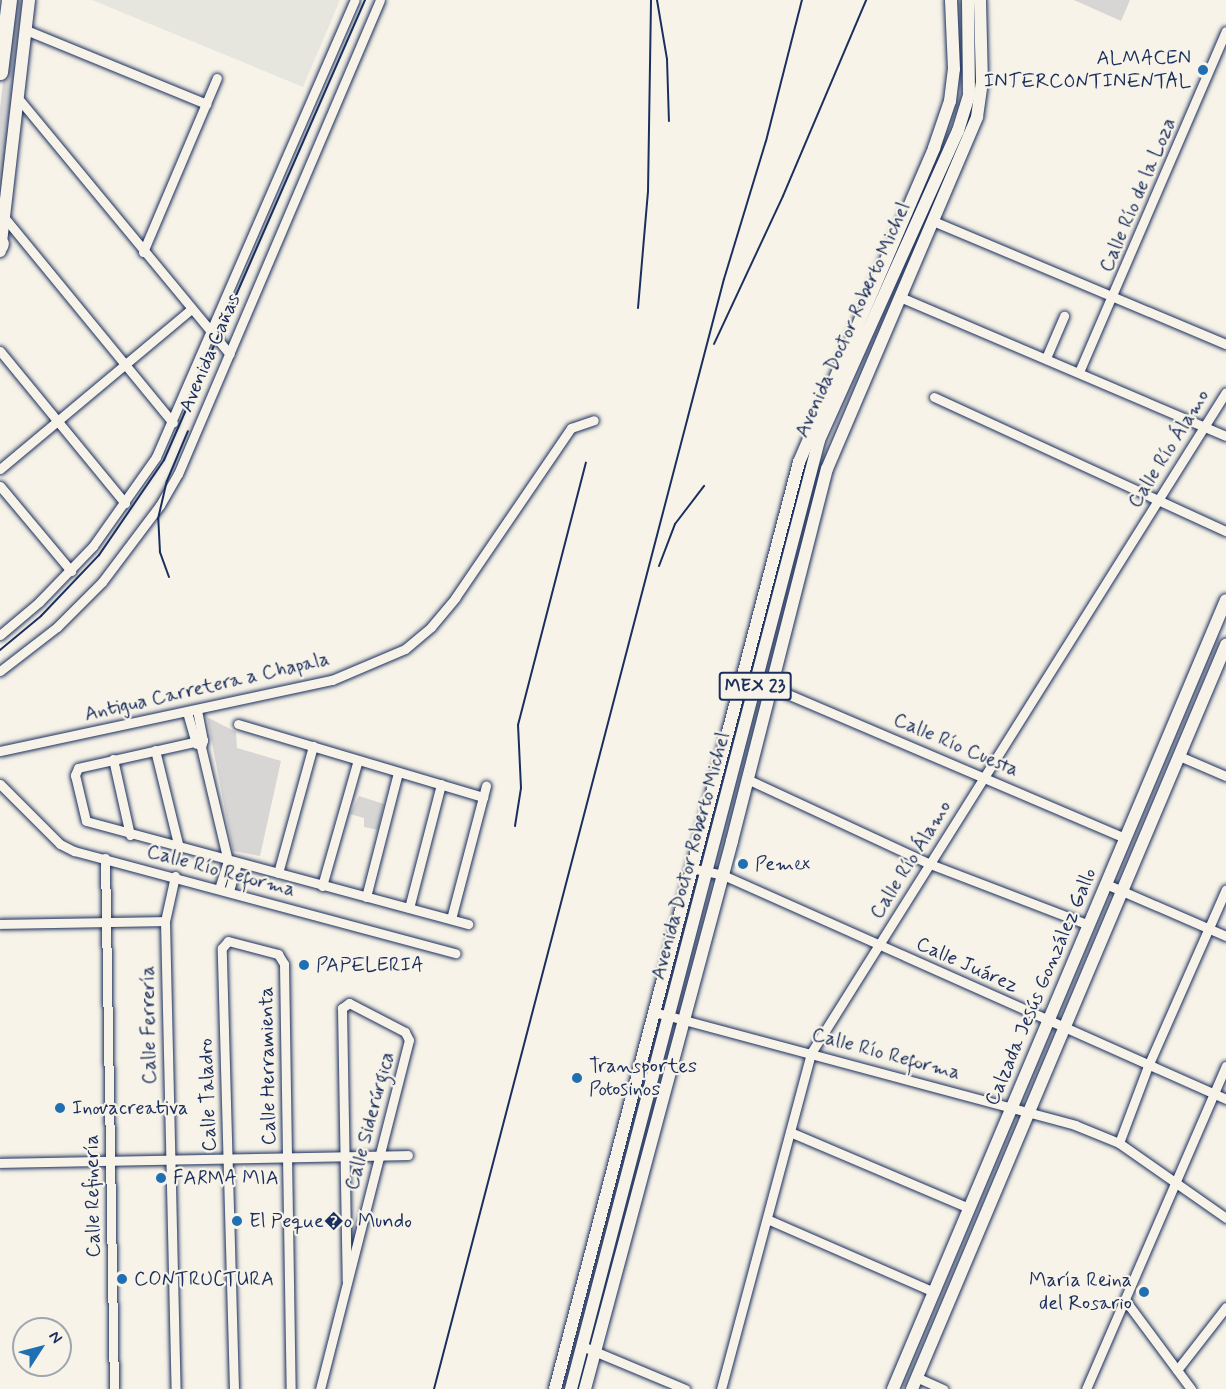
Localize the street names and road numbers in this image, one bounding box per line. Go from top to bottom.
street label: Calle Río de la Loza [1095,114,1181,276]
street label: Avenida Doctor Roberto Michel [790,198,916,442]
street label: Avenida Cañas [174,290,246,416]
street label: Calle Río Álamo [1123,385,1215,513]
street label: Antigua Carretera a Chapala [83,647,331,727]
road number: MEX 23 [718,671,792,701]
street label: Calle Río Cuesta [889,707,1023,783]
street label: Avenida Doctor Roberto Michel [646,729,736,983]
street label: Calle Río Álamo [865,796,957,924]
street label: Calle Río Reforma [144,840,298,902]
street label: Calzada Jesús González Gallo [981,866,1101,1108]
street label: Calle Juárez [913,932,1021,998]
street label: Calle Ferrería [136,965,162,1085]
street label: Calle Herramienta [255,987,281,1145]
street label: Calle Río Reforma [809,1023,963,1085]
street label: Calle Taladro [194,1040,222,1150]
street label: Calle Siderúrgica [340,1050,400,1192]
street label: Calle Refinería [80,1134,106,1258]

